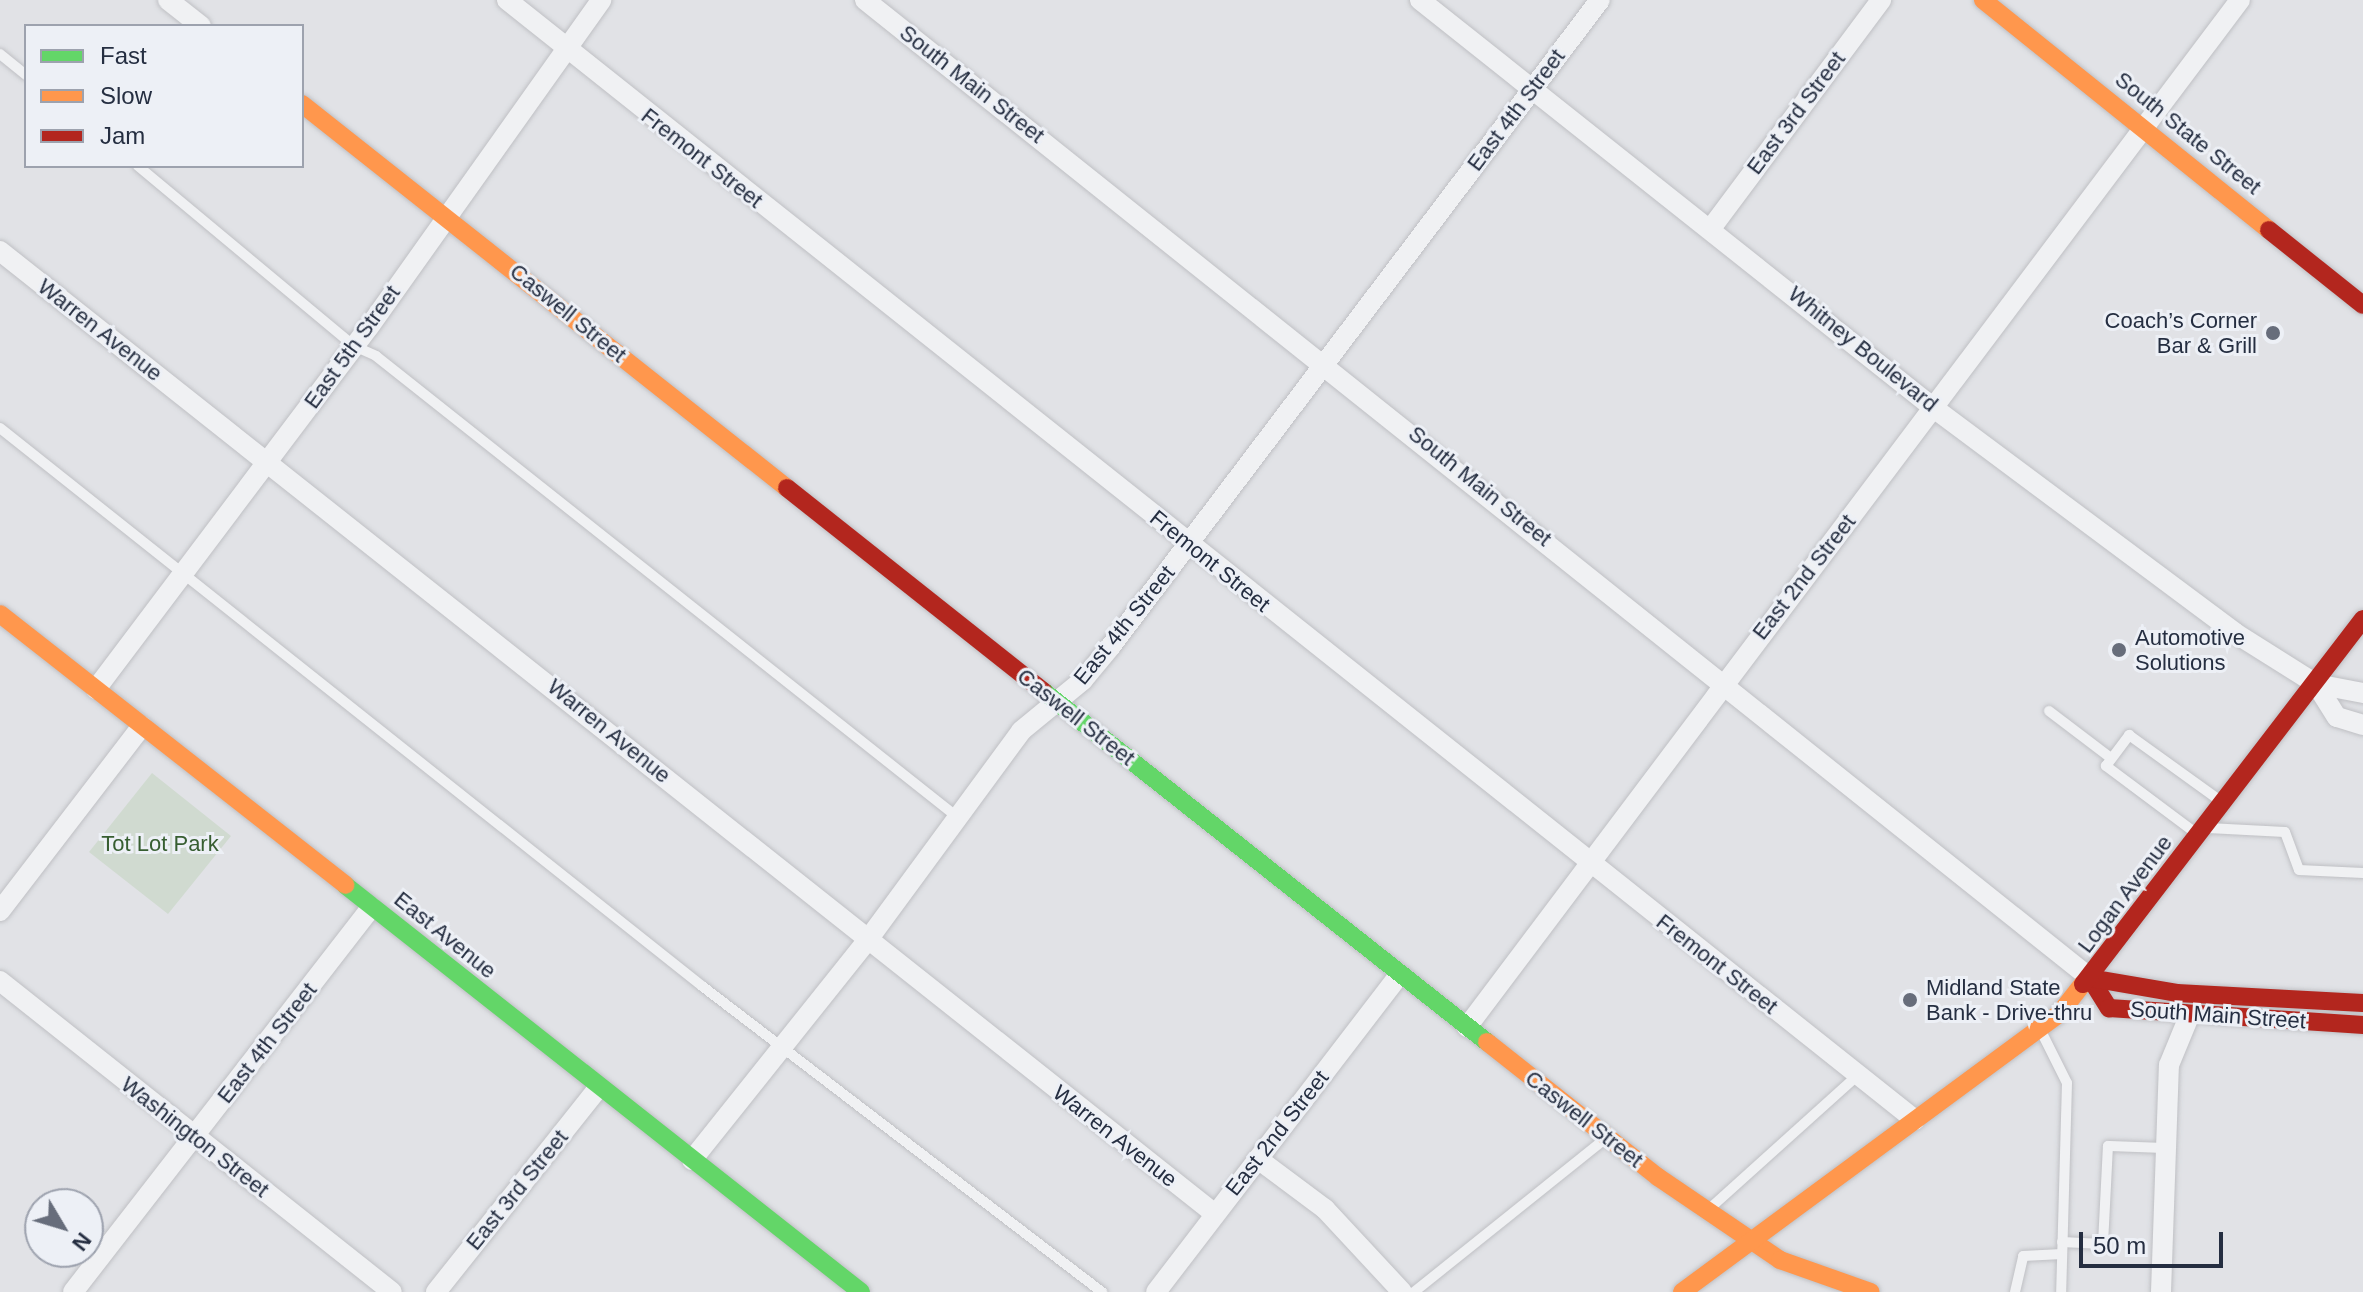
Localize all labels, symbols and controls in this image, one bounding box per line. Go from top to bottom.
street label: South Main Street [894,19,1050,149]
legend [24,24,304,168]
text: Fast [100,42,147,69]
street label: East 4th Street [1462,44,1570,176]
street label: East 3rd Street [1741,46,1851,180]
street label: South State Street [2110,66,2266,200]
text: Slow [100,82,152,109]
street label: Fremont Street [636,102,768,214]
text: Jam [100,122,145,149]
street label: Caswell Street [505,258,631,368]
street label: Warren Avenue [32,273,168,387]
street label: East 5th Street [299,280,405,414]
street label: Whitney Boulevard [1783,281,1943,417]
place label: Coach’s Corner Bar & Grill [2105,307,2257,358]
marker: Coach’s Corner Bar & Grill [2264,324,2282,342]
street label: South Main Street [1403,420,1557,552]
street label: Fremont Street [1145,505,1275,617]
street label: East 2nd Street [1747,509,1861,645]
street label: East 4th Street [1068,560,1180,690]
place label: Automotive Solutions [2135,624,2245,676]
marker: Automotive Solutions [2110,641,2128,659]
street label: Caswell Street [1012,663,1140,771]
street label: Warren Avenue [542,673,676,789]
street label: Logan Avenue [2072,830,2178,958]
park label: Tot Lot Park [101,831,219,857]
street label: East Avenue [388,886,502,984]
street label: Fremont Street [1651,908,1783,1020]
place label: Midland State Bank - Drive-thru [1926,974,2092,1026]
street label: East 4th Street [212,978,322,1108]
marker: Midland State Bank - Drive-thru [1901,991,1919,1009]
street label: South Main Street [2129,996,2307,1034]
street label: East 2nd Street [1220,1065,1334,1201]
street label: Caswell Street [1520,1065,1648,1173]
street label: Washington Street [116,1071,274,1203]
street label: Warren Avenue [1047,1079,1183,1193]
street label: East 3rd Street [461,1125,573,1255]
north arrow [24,1188,104,1268]
scale bar [2083,1216,2227,1266]
text: N [67,1228,96,1256]
text: 50 m [2093,1232,2146,1259]

